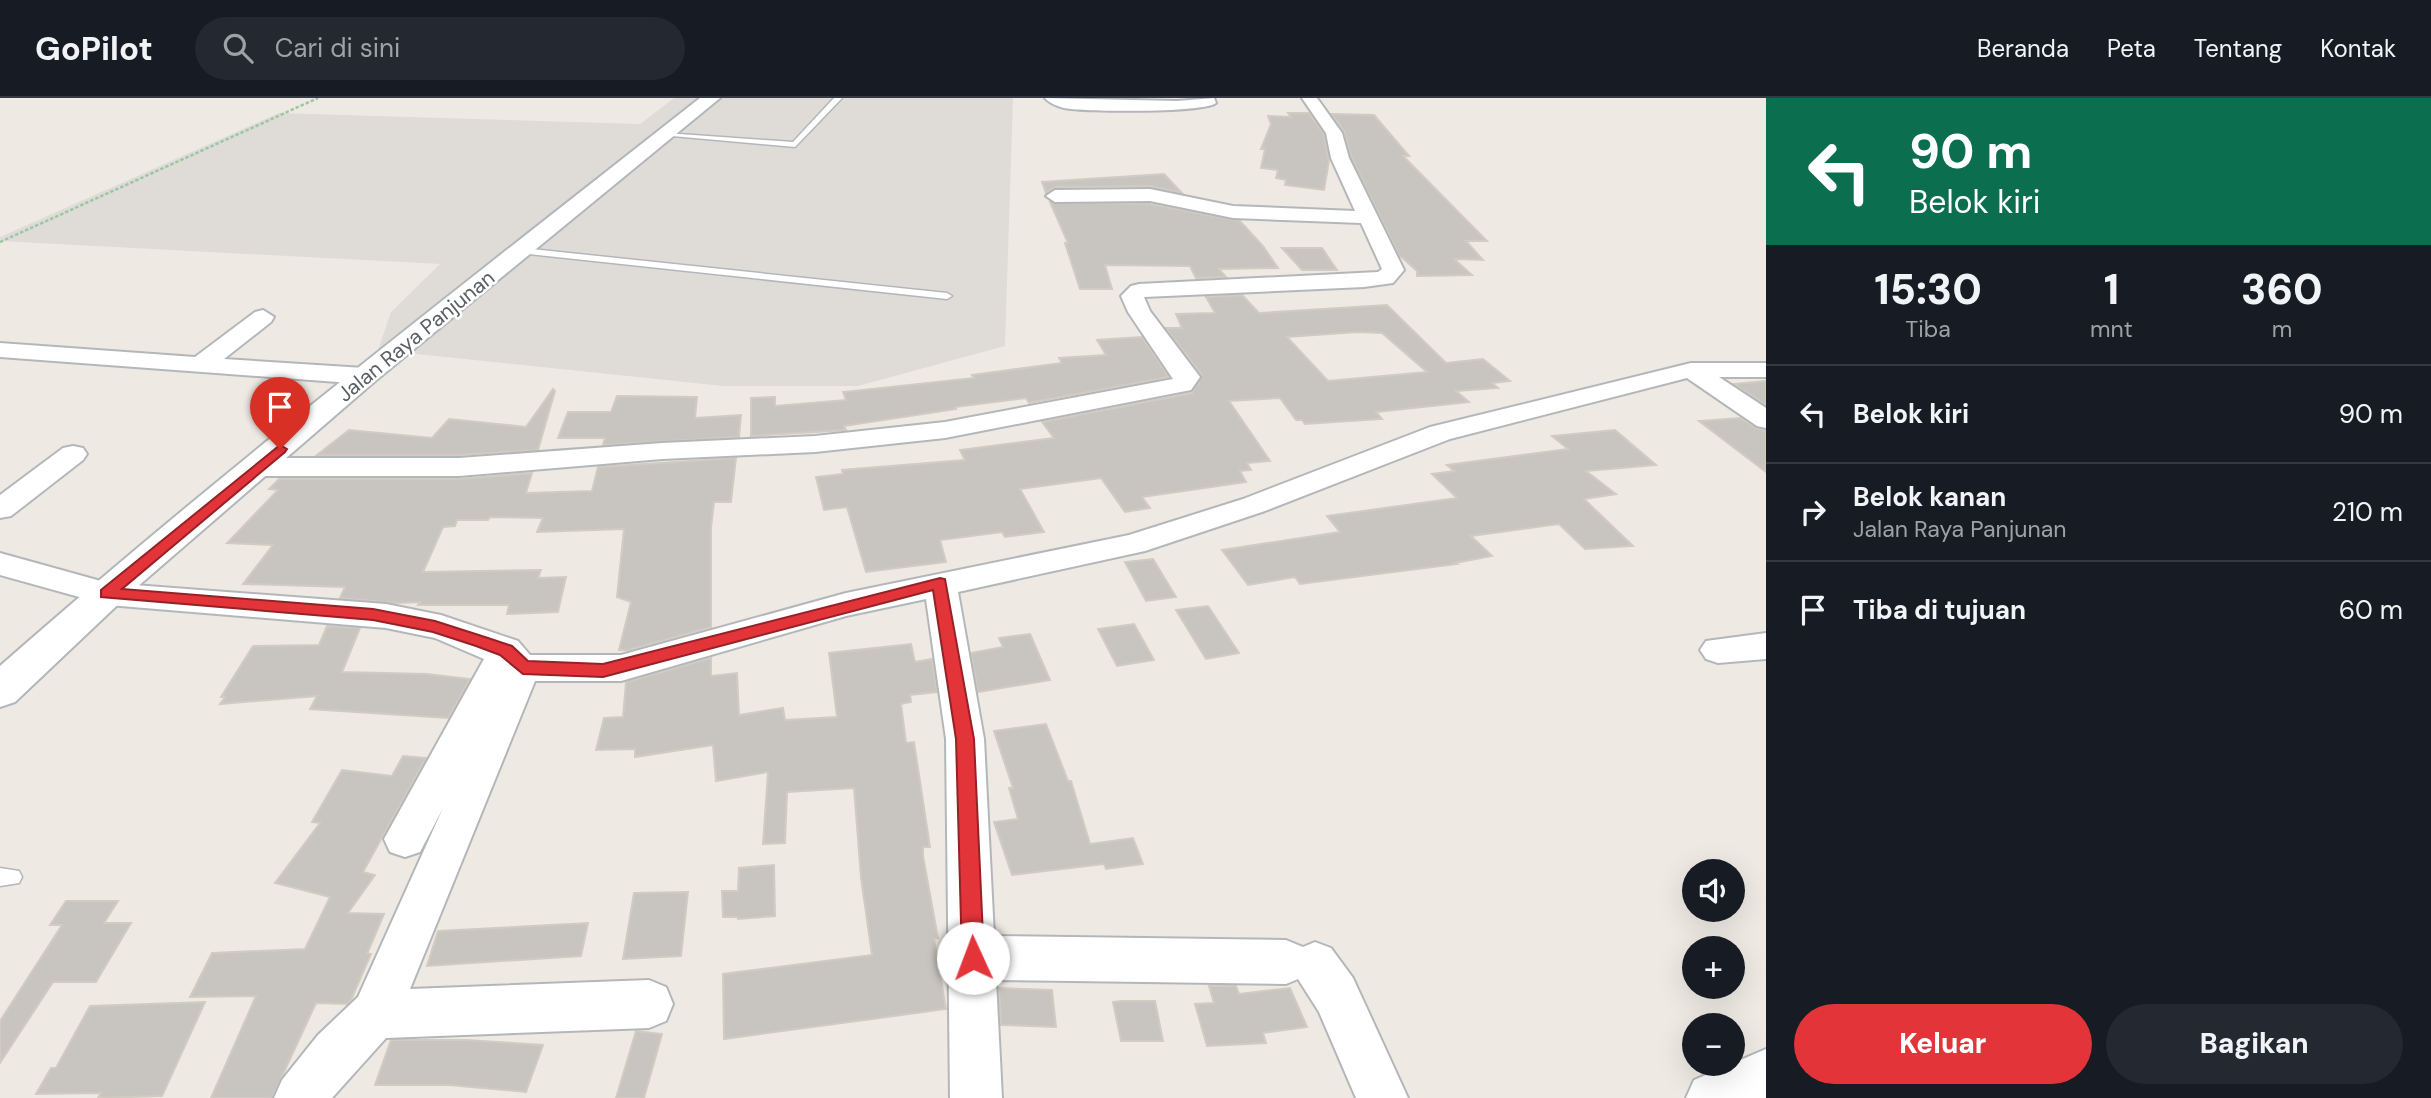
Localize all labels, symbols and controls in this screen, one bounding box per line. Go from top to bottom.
search box [195,17,685,80]
text: GoPilot [35,27,153,70]
icon: search [219,29,257,67]
text: Cari di sini [275,31,400,65]
text: Beranda [1977,33,2069,64]
text: Peta [2107,33,2156,64]
text: Tentang [2194,33,2282,64]
text: Kontak [2320,33,2396,64]
text: 90 m [1909,119,2032,183]
icon: left [1794,126,1885,217]
text: Belok kiri [1909,181,2041,223]
text: 15:30 [1874,262,1982,317]
text: 1 [2104,262,2119,317]
text: 360 [2241,262,2323,317]
street label: Jalan Raya Panjunan [331,264,501,408]
text: Tiba [1905,314,1951,344]
text: mnt [2090,314,2133,344]
text: m [2272,314,2292,344]
pin [250,377,310,449]
icon: arrive [261,388,299,426]
icon: left [1794,395,1832,433]
text: Belok kiri [1853,397,1969,431]
text: 90 m [2339,397,2403,431]
text: Belok kanan [1853,480,2006,514]
icon: right [1794,493,1832,531]
text: 210 m [2332,495,2403,529]
text: Jalan Raya Panjunan [1853,514,2066,544]
icon: arrive [1794,591,1832,629]
text: Tiba di tujuan [1853,593,2026,627]
text: 60 m [2339,593,2403,627]
map controls [1682,859,1745,1076]
button: sound [1682,859,1745,922]
position arrow [936,921,1010,995]
button: + [1682,936,1745,999]
button: Keluar [1794,1004,2092,1084]
button: Bagikan [2106,1004,2403,1084]
button: − [1682,1013,1745,1076]

